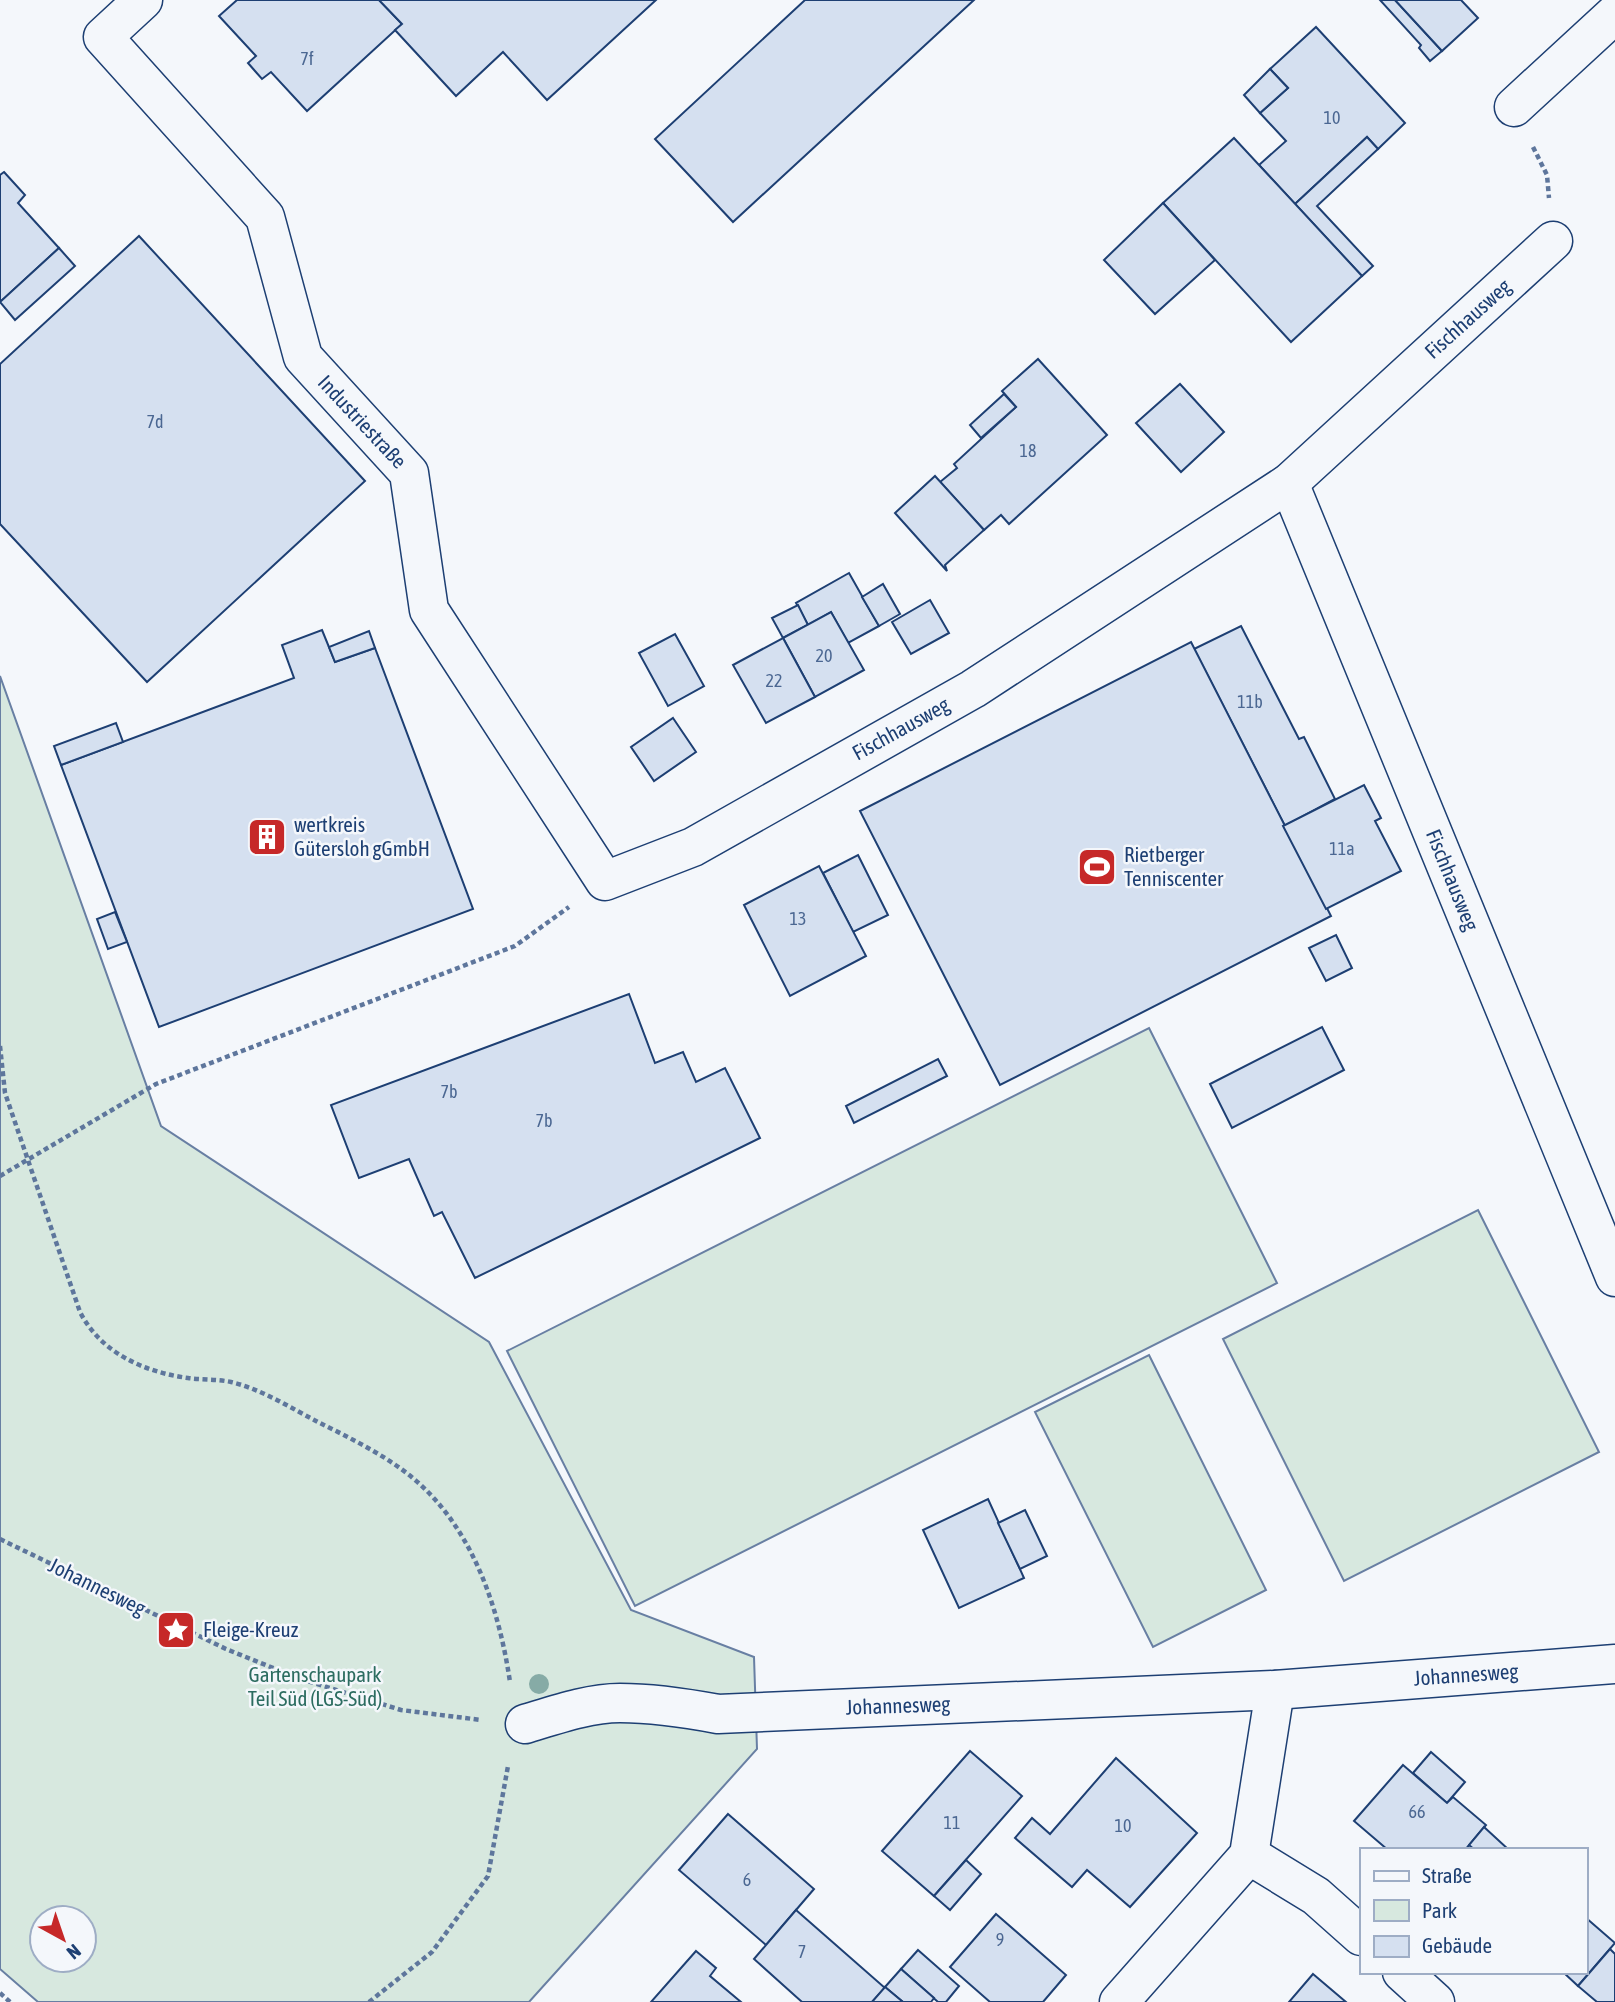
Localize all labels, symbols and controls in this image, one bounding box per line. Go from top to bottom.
house number: 7f [300,48,314,69]
house number: 10 [1324,107,1340,128]
street label: Fischhausweg [1420,274,1515,363]
street label: Industriestraße [314,370,412,473]
house number: 7d [147,411,164,432]
house number: 18 [1020,440,1036,461]
house number: 20 [816,645,832,666]
house number: 22 [766,670,782,691]
house number: 11b [1237,691,1263,712]
street label: Fischhausweg [848,692,953,765]
place label: wertkreis Gütersloh gGmbH [294,812,430,860]
building icon: wertkreis Gütersloh gGmbH [246,816,288,858]
street label: Fischhausweg [1422,825,1484,934]
house number: 11a [1329,838,1355,859]
place label: Rietberger Tenniscenter [1124,842,1224,890]
sports icon: Rietberger Tenniscenter [1076,846,1118,888]
house number: 13 [790,908,806,929]
house number: 7b [441,1081,458,1102]
house number: 7b [536,1110,553,1131]
street label: Johannesweg [45,1552,150,1620]
place icon: Fleige-Kreuz [155,1609,197,1651]
place label: Fleige-Kreuz [203,1617,299,1641]
street label: Johannesweg [1413,1658,1519,1690]
park label: Gartenschaupark Teil Süd (LGS-Süd) [248,1662,382,1710]
street label: Johannesweg [845,1691,951,1719]
house number: 66 [1409,1801,1425,1822]
house number: 11 [944,1812,960,1833]
house number: 10 [1115,1815,1131,1836]
legend [1360,1848,1587,1974]
text: Straße [1422,1863,1472,1887]
house number: 6 [743,1869,751,1890]
text: Park [1422,1898,1457,1922]
north arrow [28,1904,98,1974]
house number: 9 [996,1929,1004,1950]
text: Gebäude [1422,1933,1492,1957]
text: N [63,1940,85,1964]
house number: 7 [798,1941,806,1962]

